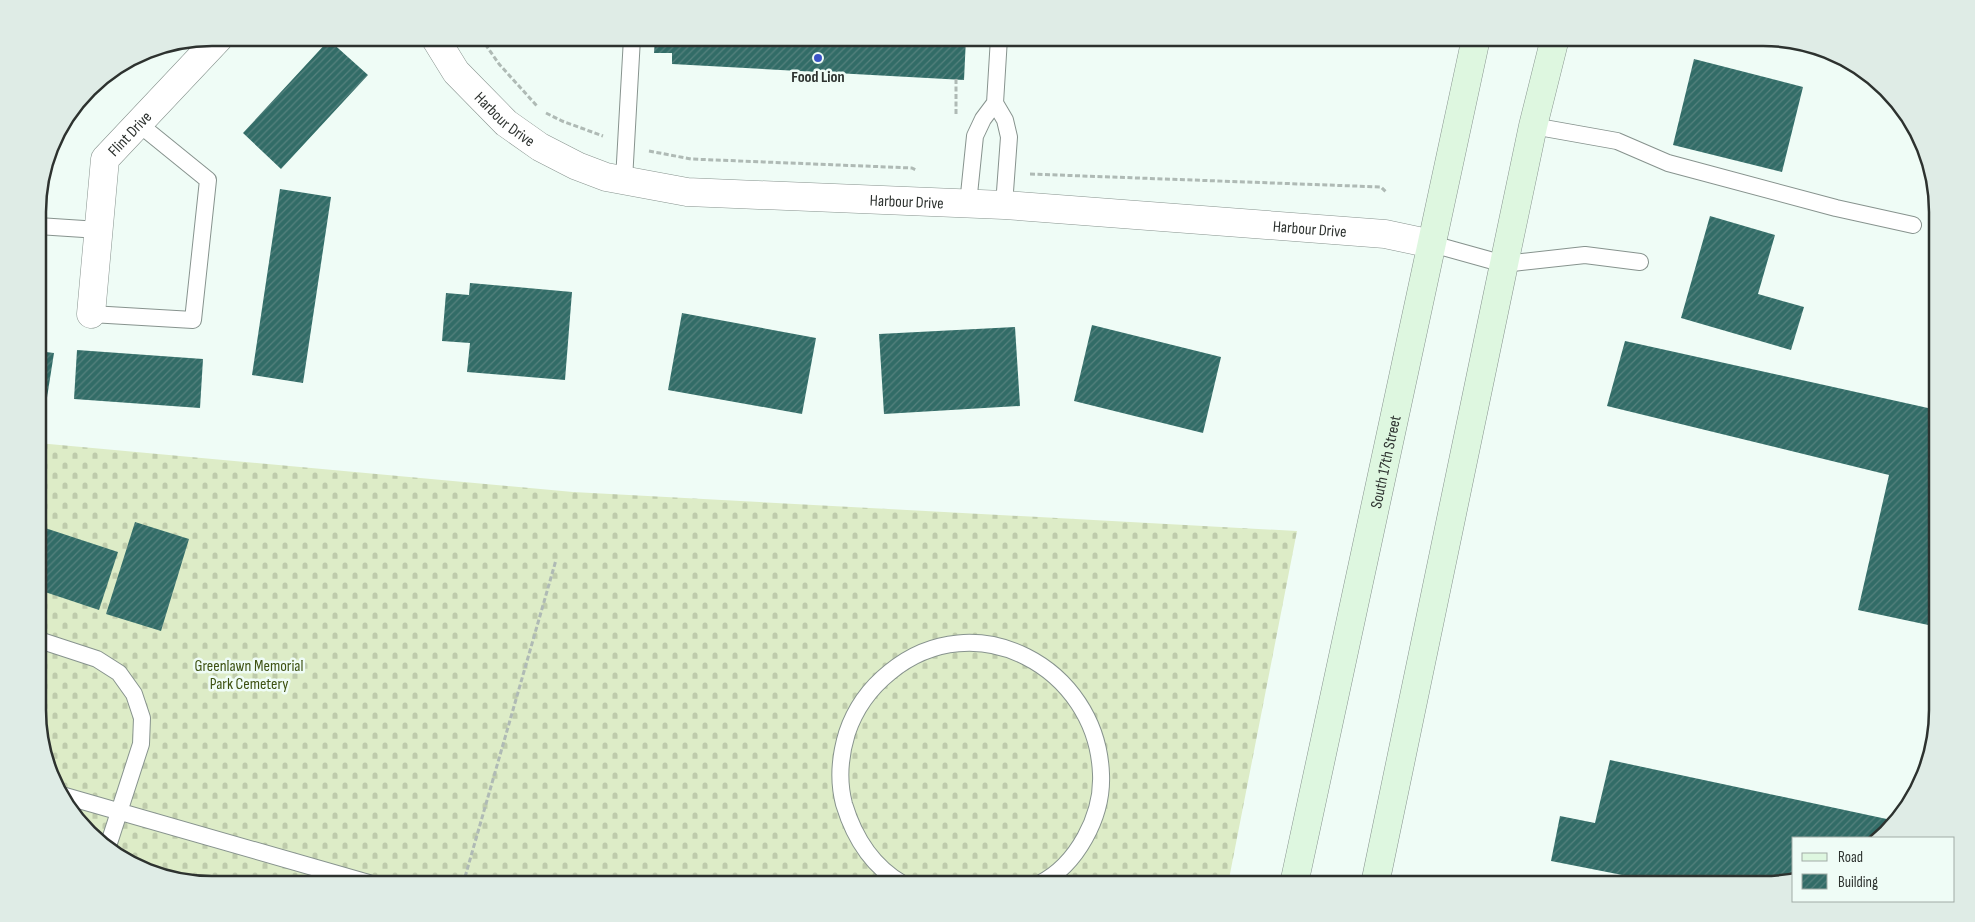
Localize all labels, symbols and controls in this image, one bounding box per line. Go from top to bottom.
marker: Food Lion [812,52,824,64]
place label: Food Lion [791,68,845,87]
street label: Harbour Drive [470,89,538,151]
street label: Flint Drive [105,108,156,161]
street label: Harbour Drive [869,192,944,214]
street label: Harbour Drive [1272,217,1347,242]
street label: South 17th Street [1367,414,1406,510]
park label: Greenlawn Memorial Park Cemetery [194,657,304,694]
legend [1792,837,1955,902]
text: Road [1838,848,1863,867]
text: Building [1838,873,1878,892]

